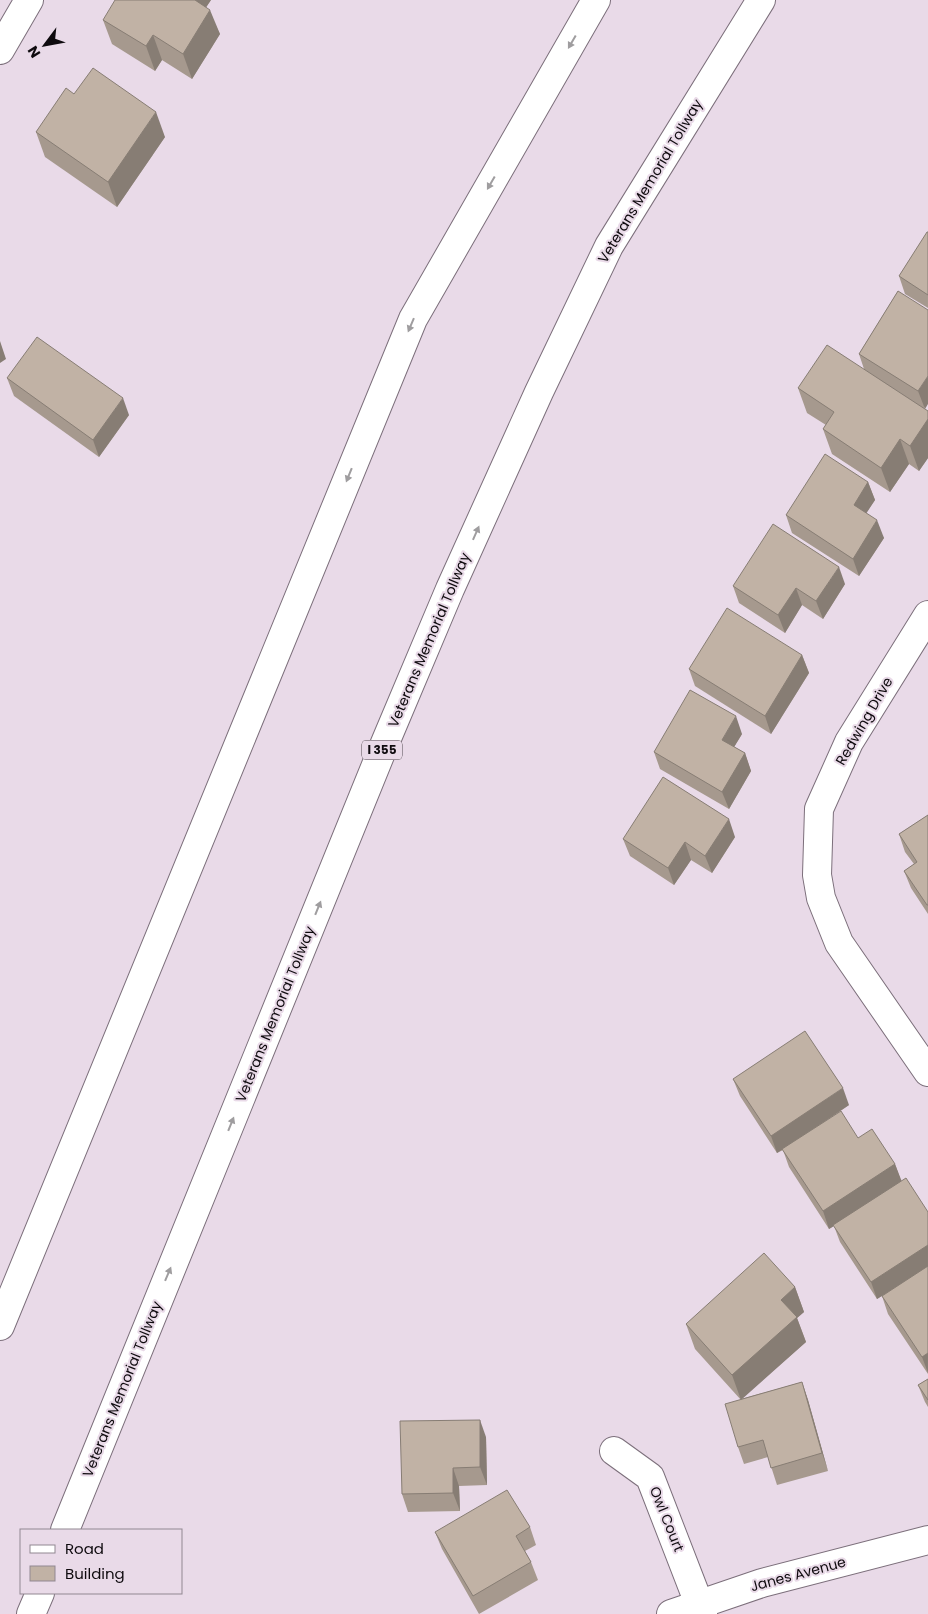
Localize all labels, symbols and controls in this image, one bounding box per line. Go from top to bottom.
north arrow [20,20,70,70]
one-way arrow [567,36,576,49]
text: N [23,42,45,62]
street label: Veterans Memorial Tollway [593,95,707,267]
one-way arrow [486,177,495,190]
one-way arrow [406,318,414,332]
one-way arrow [345,468,353,483]
one-way arrow [472,526,480,540]
street label: Veterans Memorial Tollway [383,549,475,731]
street label: Redwing Drive [831,673,898,769]
road number: I 355 [362,740,402,760]
one-way arrow [315,901,322,916]
street label: Veterans Memorial Tollway [230,923,320,1105]
one-way arrow [227,1117,235,1131]
one-way arrow [165,1267,173,1281]
street label: Veterans Memorial Tollway [77,1298,167,1480]
street label: Owl Court [645,1483,689,1555]
legend [20,1529,182,1594]
text: Road [65,1538,104,1559]
street label: Janes Avenue [748,1552,848,1596]
text: Building [65,1563,125,1584]

